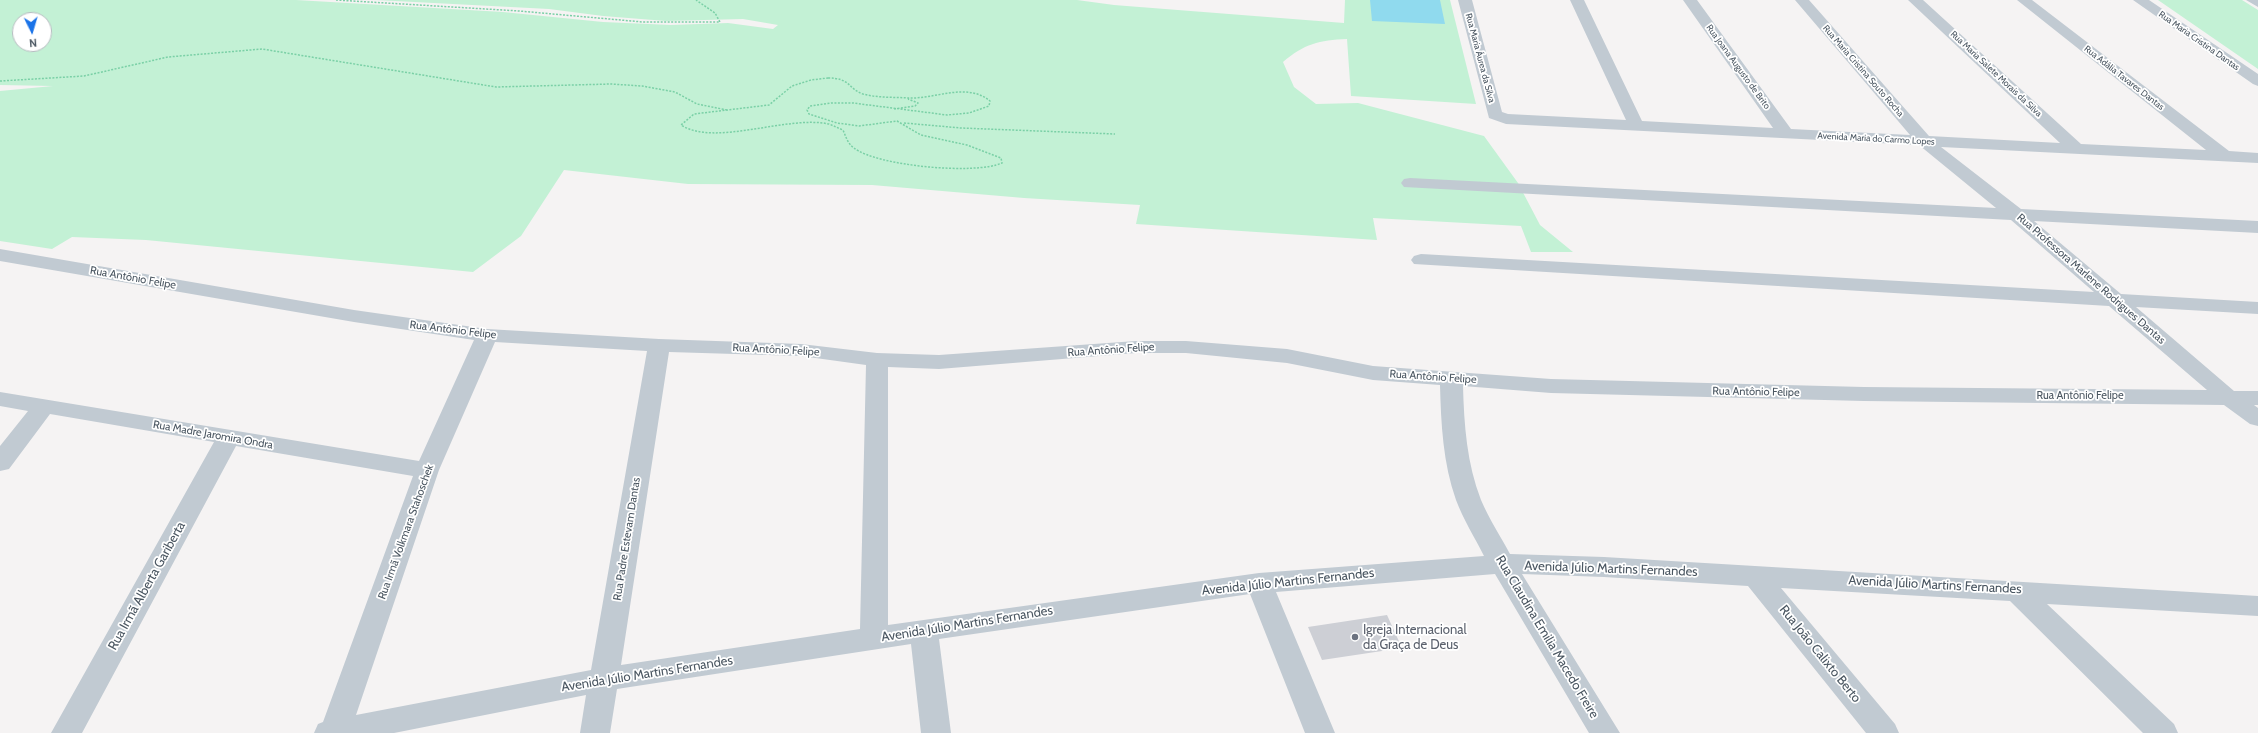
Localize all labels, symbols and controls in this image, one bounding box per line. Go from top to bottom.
street label: Rua Maria Cristina Dantas [2157,9,2241,73]
north arrow [12,12,52,52]
street label: Rua Maria Áurea da Silva [1463,12,1497,104]
street label: Rua Joana Augusto de Brito [1704,23,1772,111]
street label: Rua Maria Cristina Souto Rocha [1820,23,1906,119]
street label: Rua Maria Salete Morais da Silva [1948,29,2044,119]
text: N [28,36,37,50]
street label: Rua Adália Tavares Dantas [2082,43,2166,113]
street label: Avenida Maria do Carmo Lopes [1817,131,1935,147]
street label: Rua Professora Marlene Rodrigues Dantas [2014,211,2168,347]
street label: Rua Antônio Felipe [89,264,177,292]
street label: Rua Antônio Felipe [409,318,497,342]
street label: Rua Antônio Felipe [1067,340,1155,360]
street label: Rua Antônio Felipe [732,341,820,359]
street label: Rua Antônio Felipe [1389,367,1477,387]
street label: Rua Antônio Felipe [1712,385,1800,399]
street label: Rua Antônio Felipe [2036,389,2124,403]
street label: Rua Madre Jaromira Ondra [152,418,274,452]
street label: Rua Irmã Volkmara Stahoschek [375,463,437,601]
street label: Rua Padre Estevam Dantas [611,477,643,601]
street label: Rua Irmã Alberta Gariberta [105,519,189,653]
street label: Rua Claudina Emilia Macedo Freire [1492,553,1602,721]
street label: Avenida Júlio Martins Fernandes [1524,558,1698,580]
street label: Avenida Júlio Martins Fernandes [1201,565,1375,599]
street label: Avenida Júlio Martins Fernandes [1848,573,2022,597]
street label: Rua João Calixto Berto [1776,602,1864,706]
street label: Avenida Júlio Martins Fernandes [880,603,1054,645]
place label: Igreja Internacional da Graça de Deus [1363,622,1466,653]
marker: Igreja Internacional da Graça de Deus [1350,632,1360,642]
street label: Avenida Júlio Martins Fernandes [560,653,734,695]

